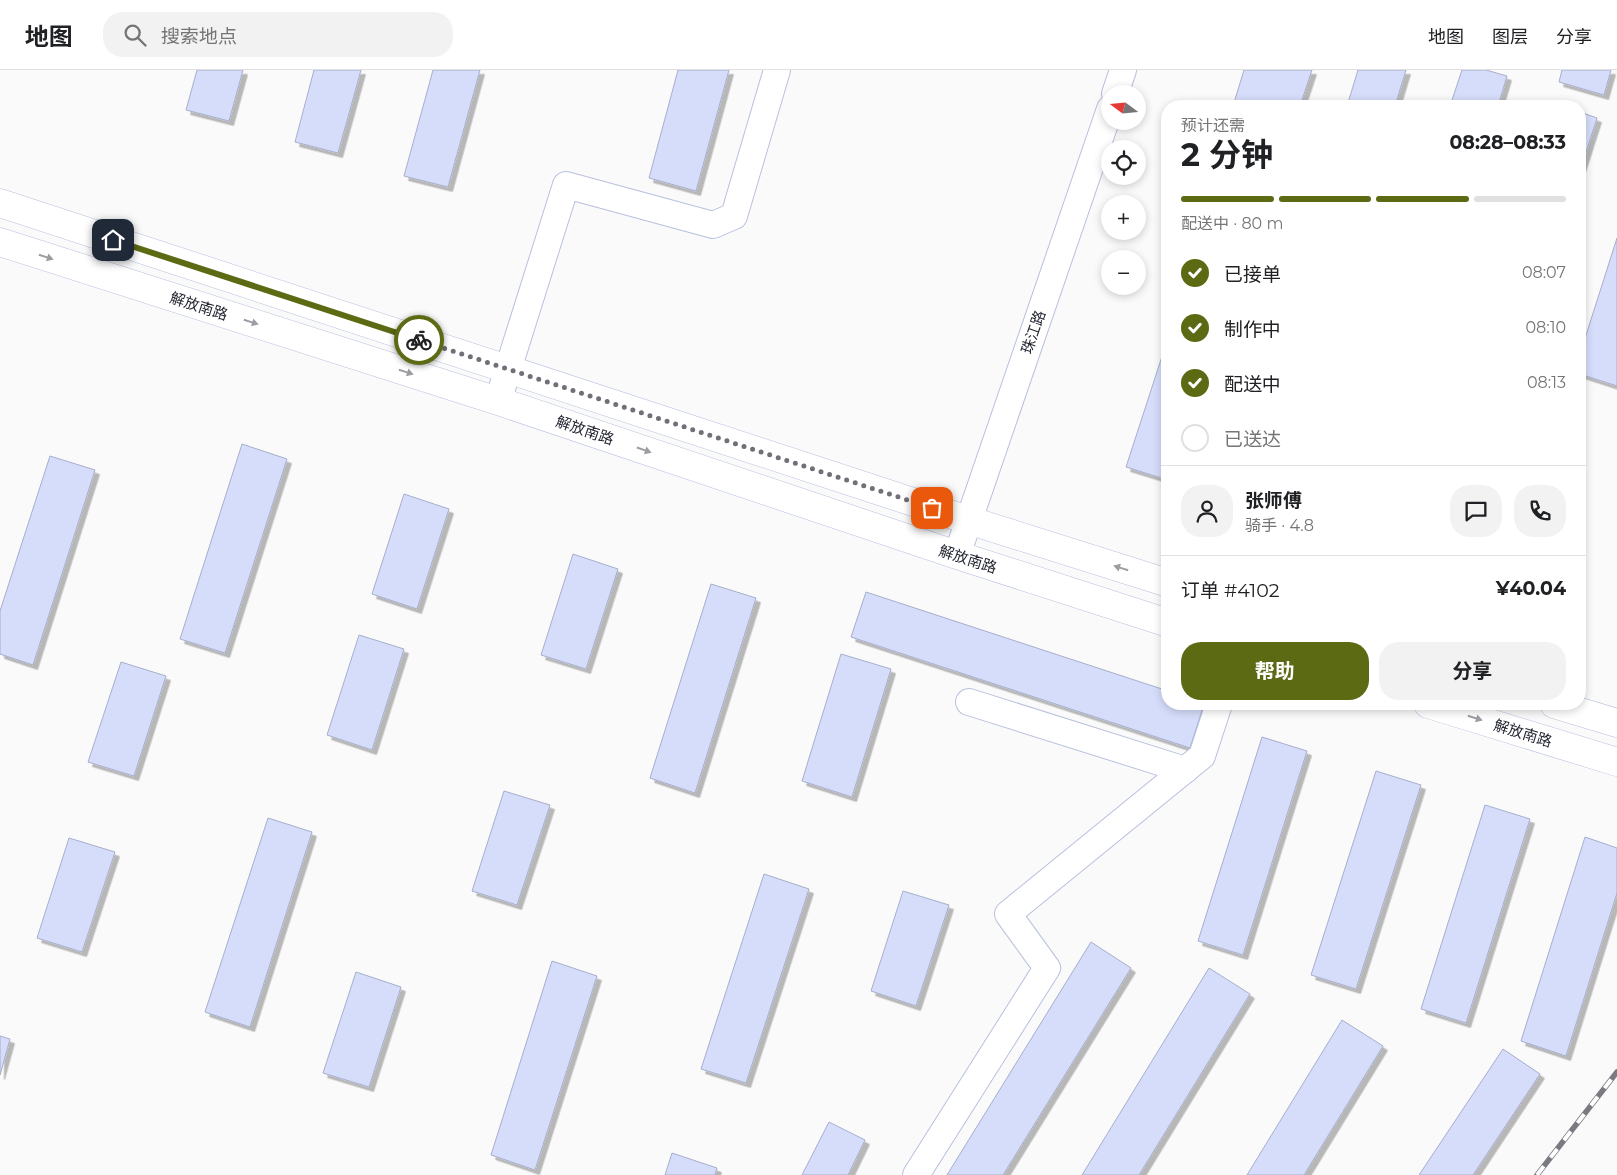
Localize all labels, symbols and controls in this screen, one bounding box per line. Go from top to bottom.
search box [103,12,453,57]
icon: search [121,21,149,49]
text: 地图 [25,22,73,51]
text: 搜索地点 [161,25,237,48]
text: 地图 [1428,26,1464,48]
text: 图层 [1492,26,1528,48]
text: 分享 [1556,26,1592,48]
north arrow [1101,85,1146,130]
map controls [1101,85,1146,295]
text: 预计还需 [1181,116,1245,135]
text: 08:28–08:33 [1449,131,1566,154]
text: 2 分钟 [1181,135,1273,174]
button: locate [1101,140,1146,185]
button: + [1101,195,1146,240]
text: 配送中 · 80 m [1181,214,1283,233]
pin [92,219,134,261]
icon: home [99,226,127,254]
button: − [1101,250,1146,295]
one-way arrow [39,254,54,261]
icon: check [1181,259,1209,287]
text: 已接单 [1224,263,1281,286]
text: 08:07 [1522,263,1566,282]
street label: 解放南路 [168,288,230,324]
street label: 珠江路 [1017,308,1049,356]
icon: check [1181,314,1209,342]
courier [394,315,444,365]
text: 制作中 [1224,318,1281,341]
text: 08:10 [1525,318,1566,337]
one-way arrow [244,319,259,327]
icon: bike [405,326,433,354]
one-way arrow [399,368,414,376]
icon: check [1181,369,1209,397]
text: 配送中 [1224,373,1281,396]
text: 08:13 [1527,373,1566,392]
street label: 解放南路 [554,411,616,449]
text: 已送达 [1224,428,1281,451]
one-way arrow [636,447,651,454]
button: person [1181,485,1233,537]
button: chat [1450,485,1502,537]
button: phone [1514,485,1566,537]
pin [911,487,953,529]
text: 张师傅 [1245,489,1302,512]
icon: bag [918,494,946,522]
text: 骑手 · 4.8 [1245,516,1314,535]
street label: 解放南路 [937,541,999,577]
one-way arrow [1113,564,1128,572]
text: ¥40.04 [1496,577,1566,600]
text: 订单 #4102 [1181,579,1280,602]
button: 帮助 [1181,642,1369,700]
button: 分享 [1379,642,1566,700]
one-way arrow [1468,715,1483,723]
street label: 解放南路 [1492,715,1554,751]

